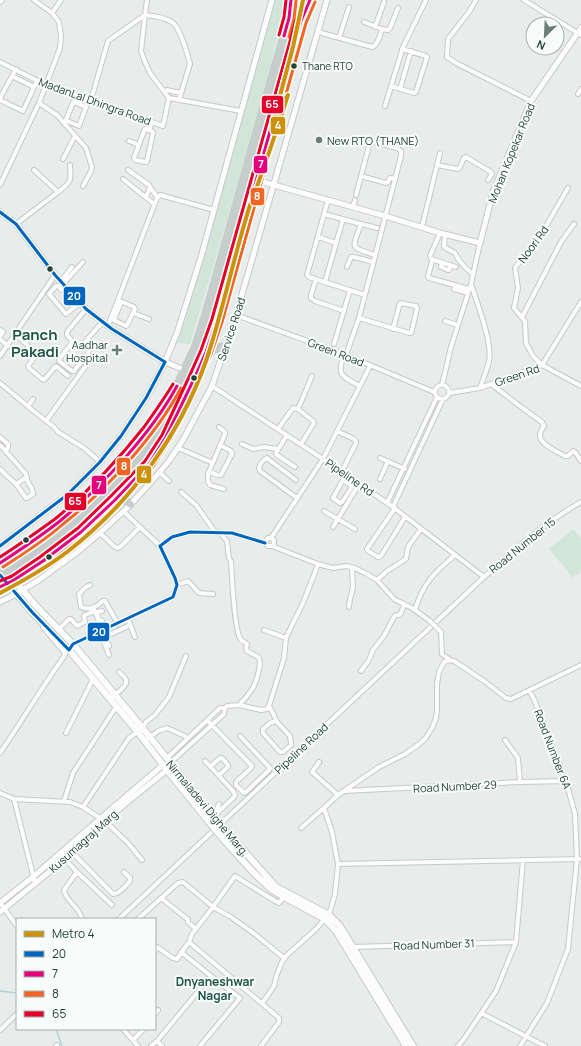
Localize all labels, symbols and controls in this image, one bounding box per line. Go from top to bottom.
north arrow [525,16,565,56]
text: N [534,37,547,54]
place label: Thane RTO [302,59,353,73]
marker: Thane RTO [289,61,299,71]
street label: MadanLal Dhingra Road [37,74,153,128]
line badge: 65 [261,95,284,114]
text: 65 [265,96,279,111]
street label: Mohan Kopekar Road [484,101,538,205]
line badge: 4 [270,116,286,135]
text: 4 [275,117,282,132]
place label: New RTO (THANE) [327,133,419,148]
marker: New RTO (THANE) [314,135,324,145]
line badge: 7 [253,155,268,174]
text: 7 [258,156,264,171]
line badge: 8 [250,187,265,206]
text: 8 [254,188,261,203]
street label: Noori Rd [514,222,552,266]
unlabelled marker [45,264,55,274]
line badge: 20 [63,286,86,306]
text: 20 [67,288,81,303]
street label: Service Road [214,295,248,363]
district label: Panch Pakadi [11,324,59,362]
street label: Green Road [306,334,366,370]
place label: Aadhar Hospital [66,337,108,365]
marker: Aadhar Hospital [111,344,123,356]
street label: Green Rd [493,360,541,390]
unlabelled marker [189,373,199,383]
street label: Pipeline Rd [323,455,377,499]
line badge: 8 [116,457,131,476]
text: 8 [121,458,128,473]
line badge: 4 [136,465,152,484]
text: 4 [141,466,148,481]
line badge: 7 [91,475,107,495]
text: 7 [96,477,102,492]
line badge: 65 [64,492,87,511]
text: 65 [68,493,82,508]
street label: Road Number 15 [486,514,558,576]
unlabelled marker [21,535,31,545]
unlabelled marker [44,552,54,562]
line badge: 20 [87,622,110,642]
text: 20 [92,624,106,639]
street label: Road Number 6A [531,707,575,791]
street label: Pipeline Road [271,719,331,777]
street label: Nirmaladevi Dighe Marg, [163,757,253,859]
street label: Road Number 29 [413,776,497,796]
street label: Kusumagraj Marg [46,806,120,876]
legend [16,918,156,1030]
text: Metro 4 [52,925,95,942]
street label: Road Number 31 [393,935,475,953]
text: 20 [52,945,66,962]
text: 7 [52,965,58,982]
district label: Dnyaneshwar Nagar [176,973,255,1004]
text: 8 [52,985,59,1002]
text: 65 [52,1005,66,1022]

